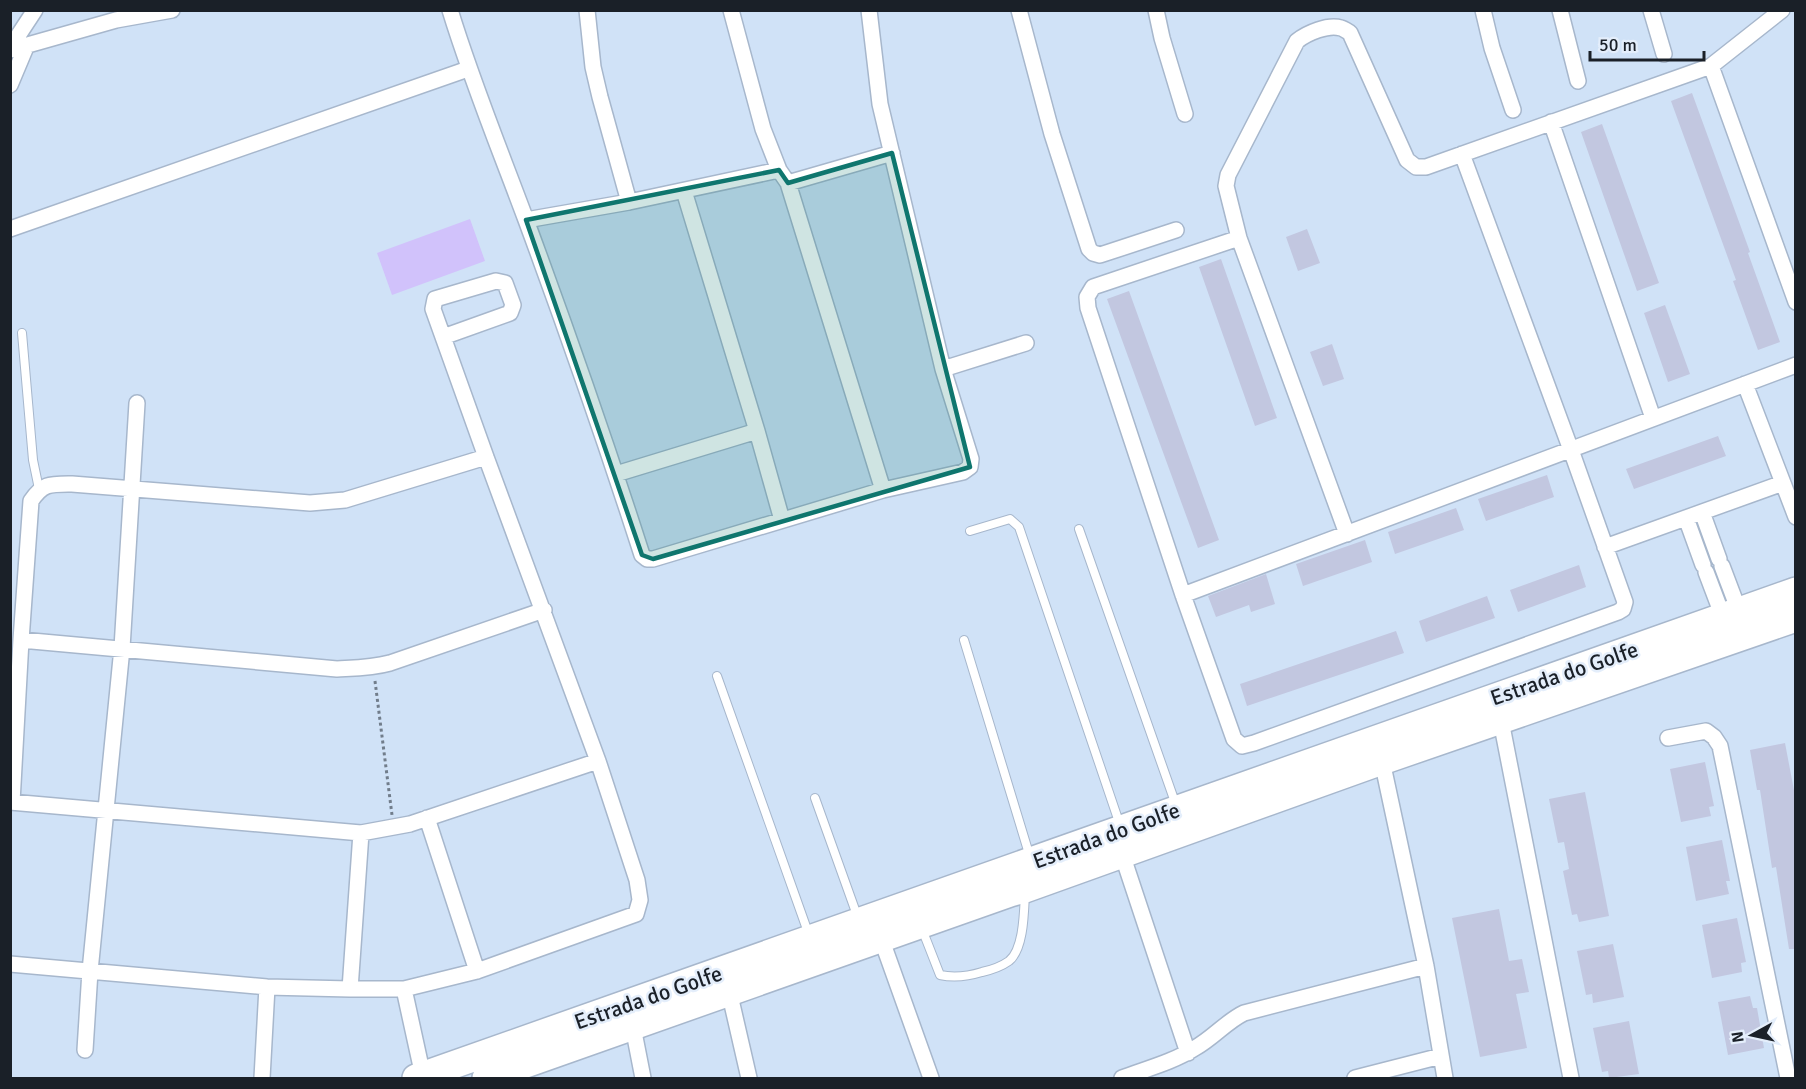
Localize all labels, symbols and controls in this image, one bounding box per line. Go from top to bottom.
scale bar [1590,24,1704,62]
text: 50 m [1599,34,1637,56]
street label: Estrada do Golfe [1487,636,1642,711]
street label: Estrada do Golfe [1029,796,1183,875]
street label: Estrada do Golfe [571,960,726,1035]
north arrow [1722,1005,1782,1065]
text: N [1727,1030,1749,1044]

